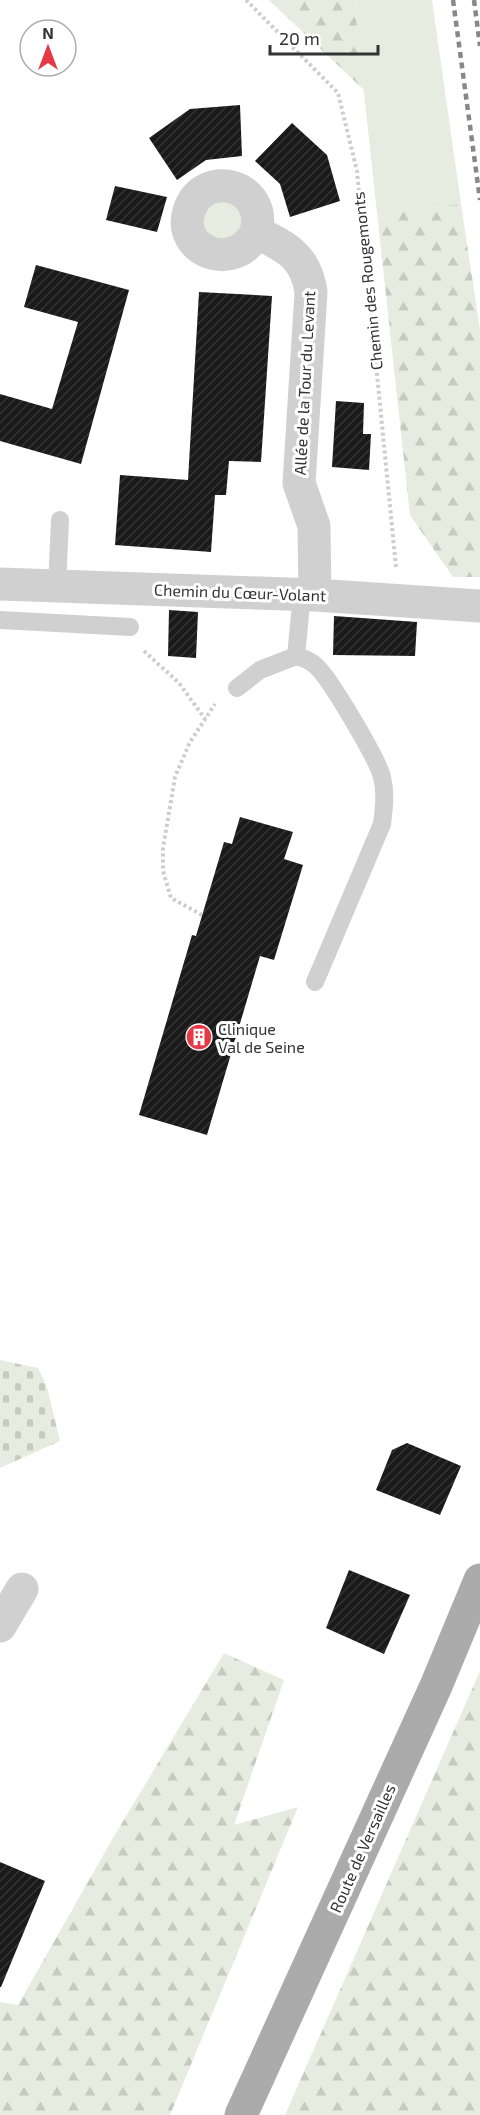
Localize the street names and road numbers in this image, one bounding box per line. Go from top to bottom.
street label: Chemin des Rougemonts [348,191,386,371]
street label: Allée de la Tour du Levant [290,290,318,476]
street label: Chemin du Cœur-Volant [154,580,326,604]
street label: Route de Versailles [325,1781,399,1915]

